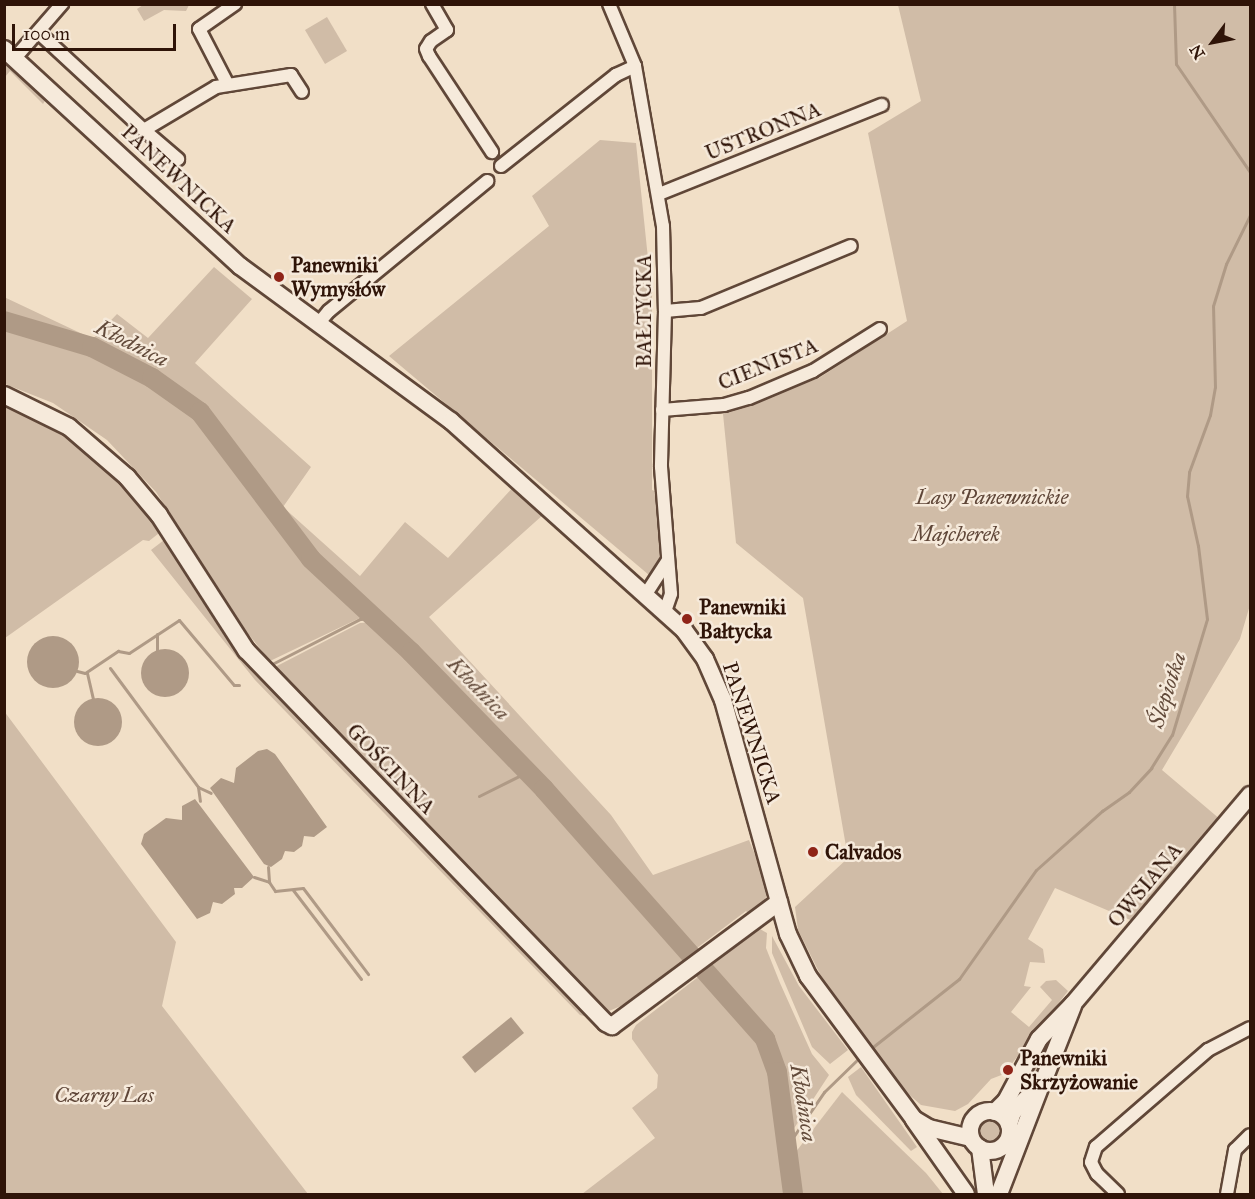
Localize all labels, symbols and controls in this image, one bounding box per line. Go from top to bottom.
scale bar [15,12,178,50]
north arrow [1183,12,1243,72]
text: 100 m [23,23,70,45]
text: N [1186,41,1209,63]
street label: USTRONNA [701,96,825,166]
street label: PANEWNICKA [116,119,242,239]
place label: Panewniki Wymysłów [291,252,385,302]
street label: BAŁTYCKA [631,254,657,368]
marker: Panewniki Wymysłów [272,270,286,284]
water label: Kłodnica [91,313,173,373]
street label: CIENISTA [714,333,822,395]
park label: Lasy Panewnickie [916,484,1068,510]
park label: Majcherek [912,521,1000,547]
place label: Panewniki Bałtycka [699,594,786,644]
marker: Panewniki Bałtycka [680,612,694,626]
water label: Ślepiotka [1142,649,1192,731]
water label: Kłodnica [442,651,516,725]
street label: PANEWNICKA [717,659,787,807]
street label: GOŚCINNA [342,718,440,820]
street label: OWSIANA [1102,838,1188,932]
place label: Calvados [825,839,901,865]
marker: Calvados [806,845,820,859]
place label: Panewniki Skrzyżowanie [1020,1045,1138,1095]
water label: Kłodnica [785,1062,823,1144]
marker: Panewniki Skrzyżowanie [1001,1063,1015,1077]
park label: Czarny Las [54,1082,154,1108]

